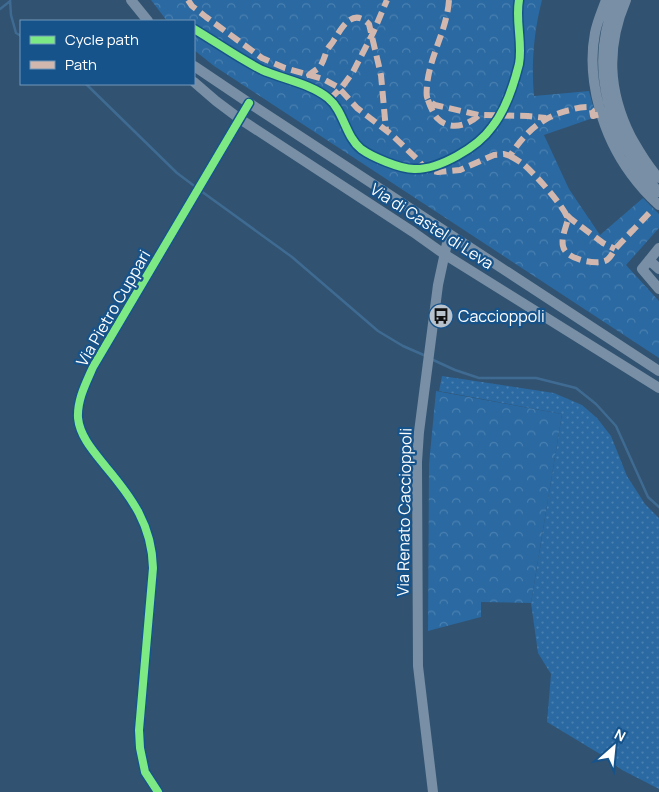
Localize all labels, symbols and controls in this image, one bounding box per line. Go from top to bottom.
legend [20,20,195,85]
text: Cycle path [65,29,139,50]
text: Path [65,54,97,75]
street label: Via di Castel di Leva [366,178,498,274]
street label: Via Pietro Cuppari [71,246,155,370]
bus stop icon: Caccioppoli [428,303,454,329]
place label: Caccioppoli [458,305,545,327]
street label: Via Renato Caccioppoli [392,428,416,596]
north arrow [589,722,639,772]
text: N [611,724,629,746]

